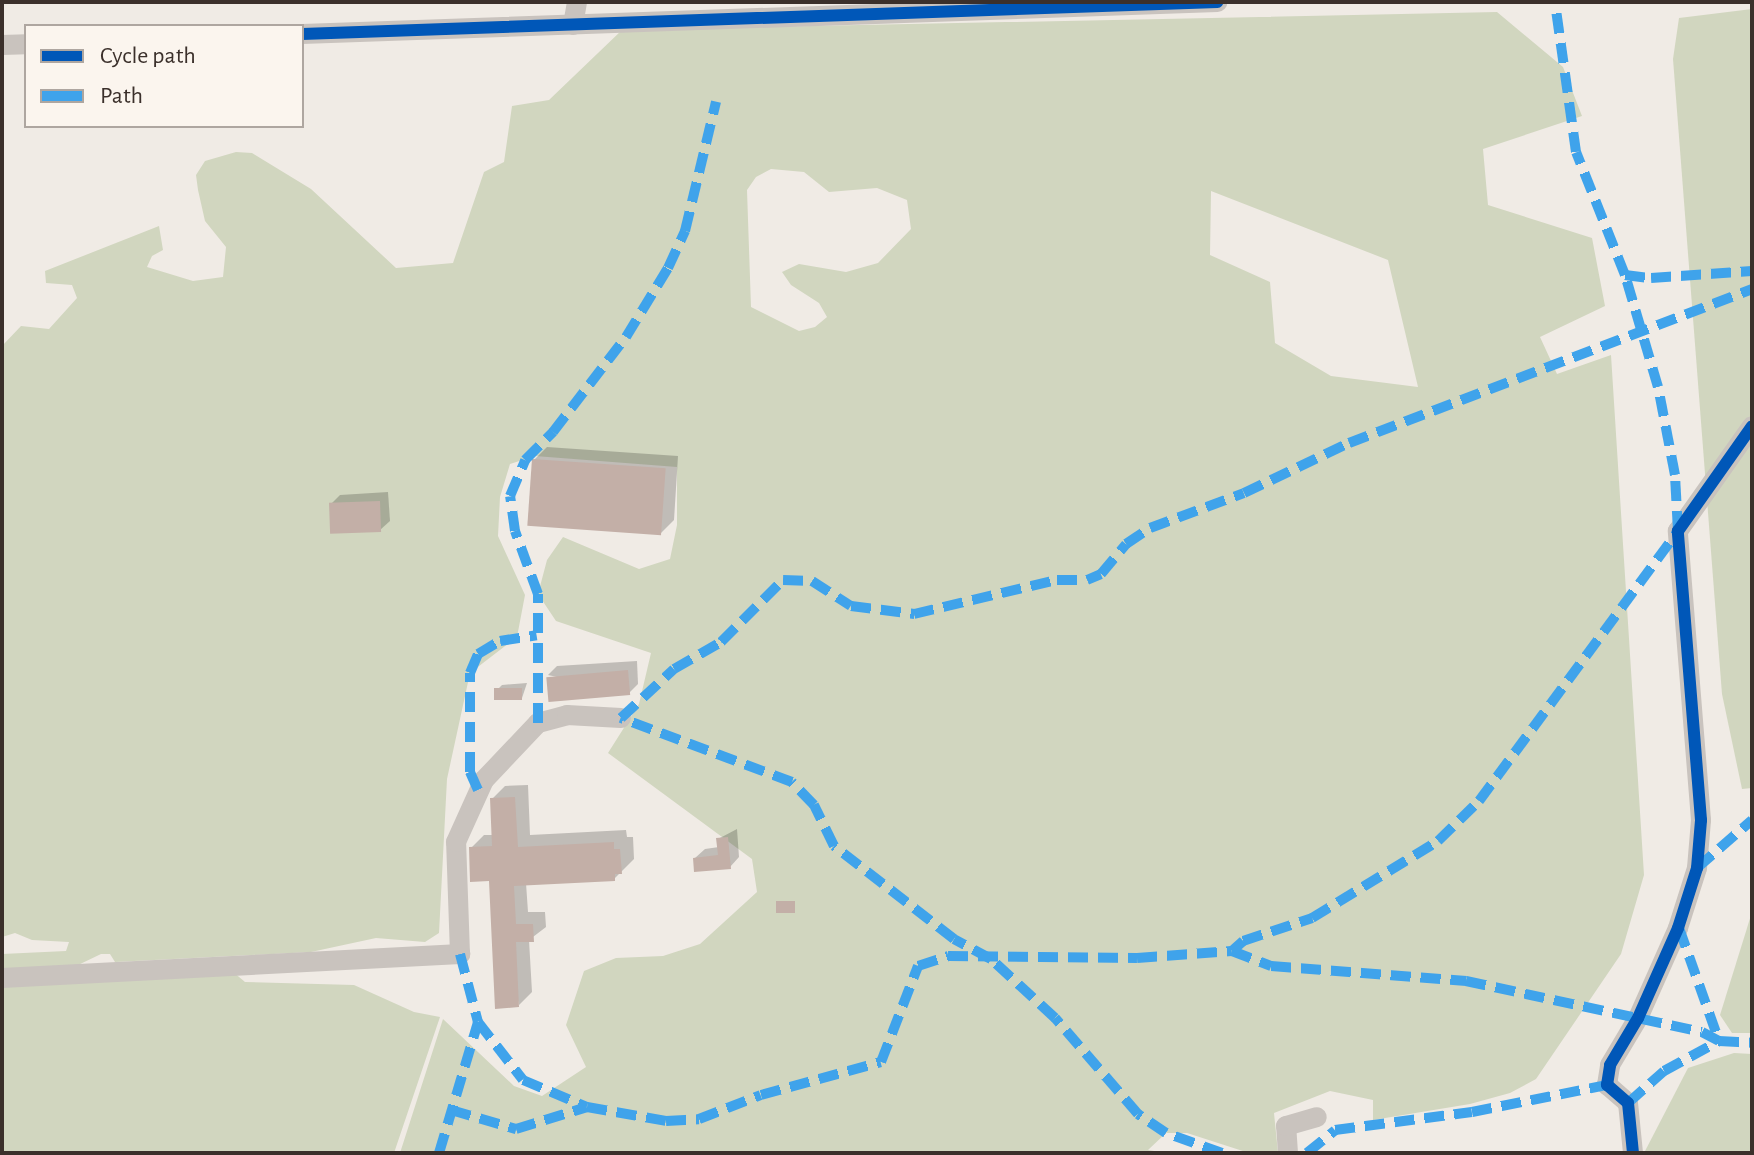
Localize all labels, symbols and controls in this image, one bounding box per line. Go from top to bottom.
legend [24,24,304,128]
text: Cycle path [100,44,196,68]
text: Path [100,84,143,108]

